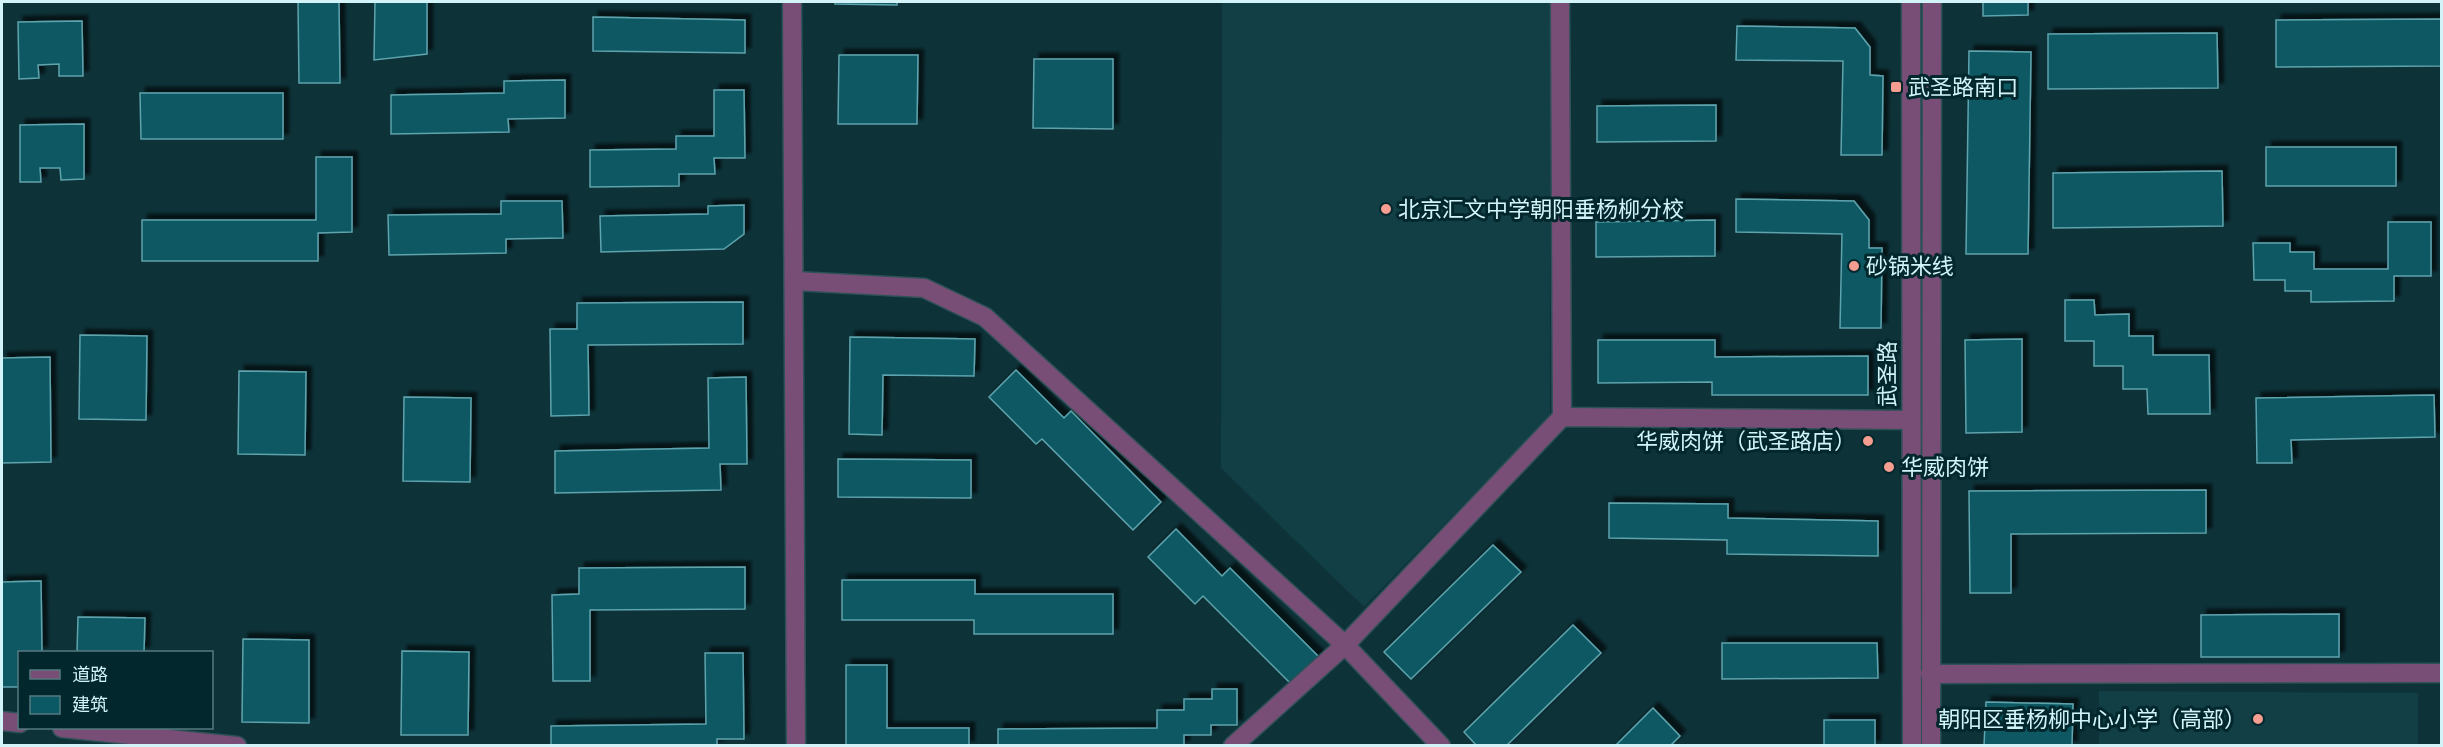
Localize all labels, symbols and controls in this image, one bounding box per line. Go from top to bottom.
place label: 武圣路南口 [1908,73,2018,101]
marker: 武圣路南口 [1889,80,1903,94]
place label: 北京汇文中学朝阳垂杨柳分校 [1398,195,1684,223]
marker: 北京汇文中学朝阳垂杨柳分校 [1379,202,1393,216]
place label: 砂锅米线 [1866,252,1954,280]
marker: 砂锅米线 [1847,259,1861,273]
street label: 武圣路 [1873,341,1901,407]
place label: 华威肉饼（武圣路店） [1636,427,1856,455]
marker: 华威肉饼（武圣路店） [1861,434,1875,448]
place label: 华威肉饼 [1901,453,1989,481]
marker: 华威肉饼 [1882,460,1896,474]
legend [18,651,213,729]
text: 道路 [72,663,108,686]
text: 建筑 [72,693,108,716]
place label: 朝阳区垂杨柳中心小学（高部） [1938,705,2246,733]
marker: 朝阳区垂杨柳中心小学（高部） [2251,712,2265,726]

